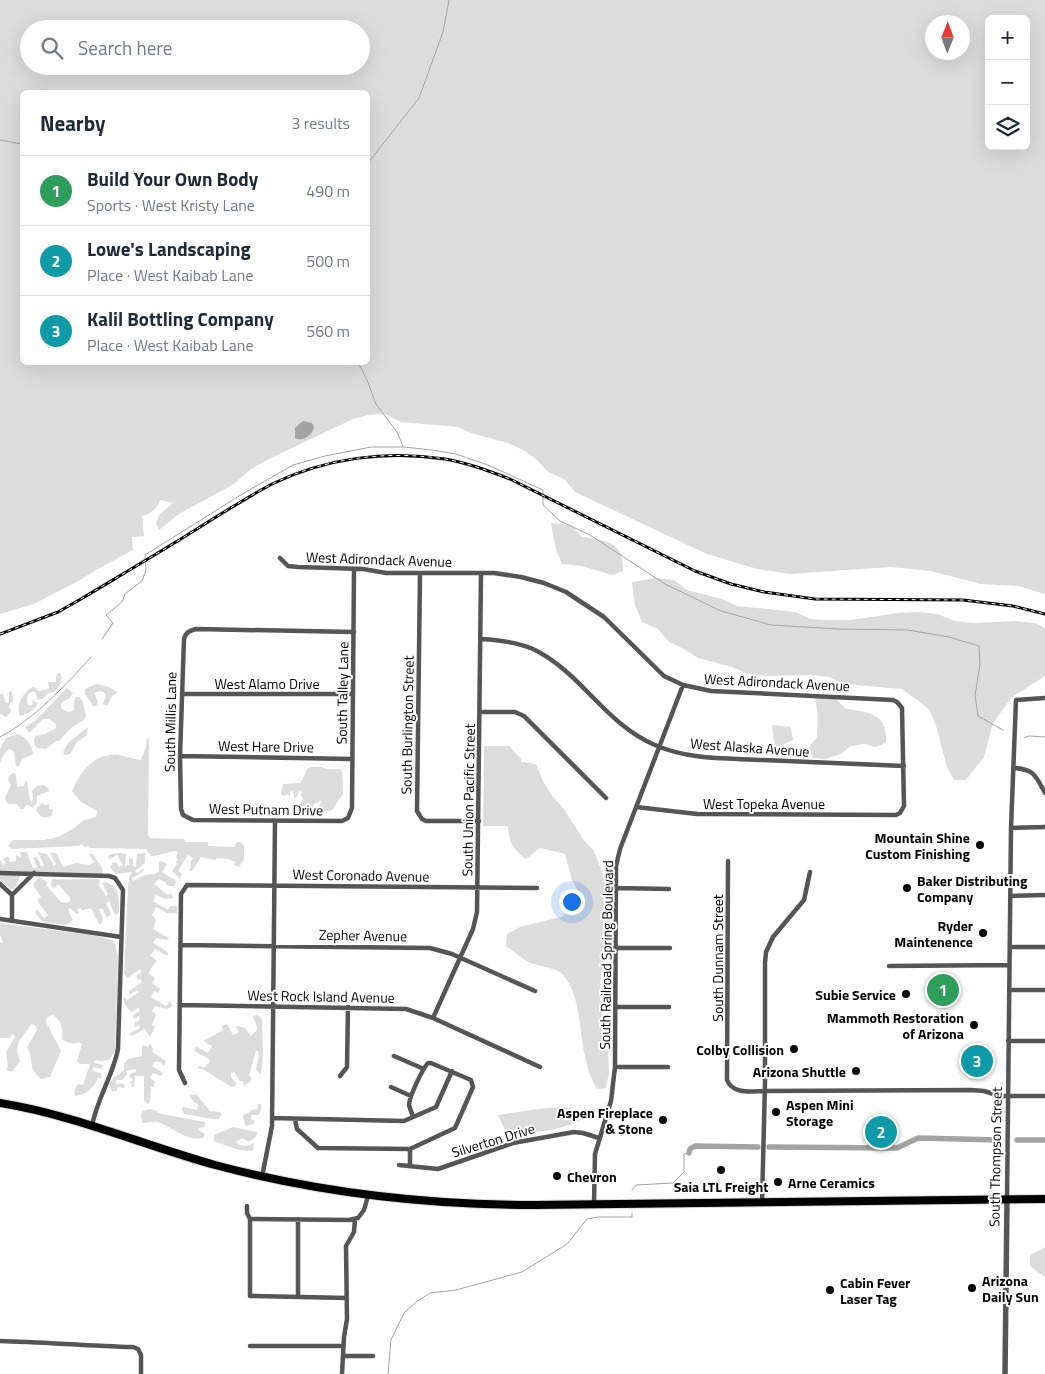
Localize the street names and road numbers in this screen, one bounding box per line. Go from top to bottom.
street label: West Adirondack Avenue [306,546,452,572]
street label: South Talley Lane [331,642,353,744]
street label: South Burlington Street [395,655,419,795]
street label: West Adirondack Avenue [703,668,851,696]
street label: South Millis Lane [159,672,181,772]
street label: West Alamo Drive [214,673,320,694]
street label: South Union Pacific Street [456,723,480,877]
street label: West Alaska Avenue [690,732,810,762]
street label: West Hare Drive [218,735,314,757]
street label: West Topeka Avenue [703,793,825,814]
street label: West Putnam Drive [209,798,323,820]
street label: South Railroad Spring Boulevard [594,860,618,1050]
street label: West Coronado Avenue [292,863,430,887]
street label: South Dunnam Street [707,894,728,1022]
street label: Zepher Avenue [319,924,407,946]
street label: West Rock Island Avenue [247,984,395,1008]
street label: South Thompson Street [983,1087,1007,1227]
street label: Silverton Drive [449,1117,537,1163]

